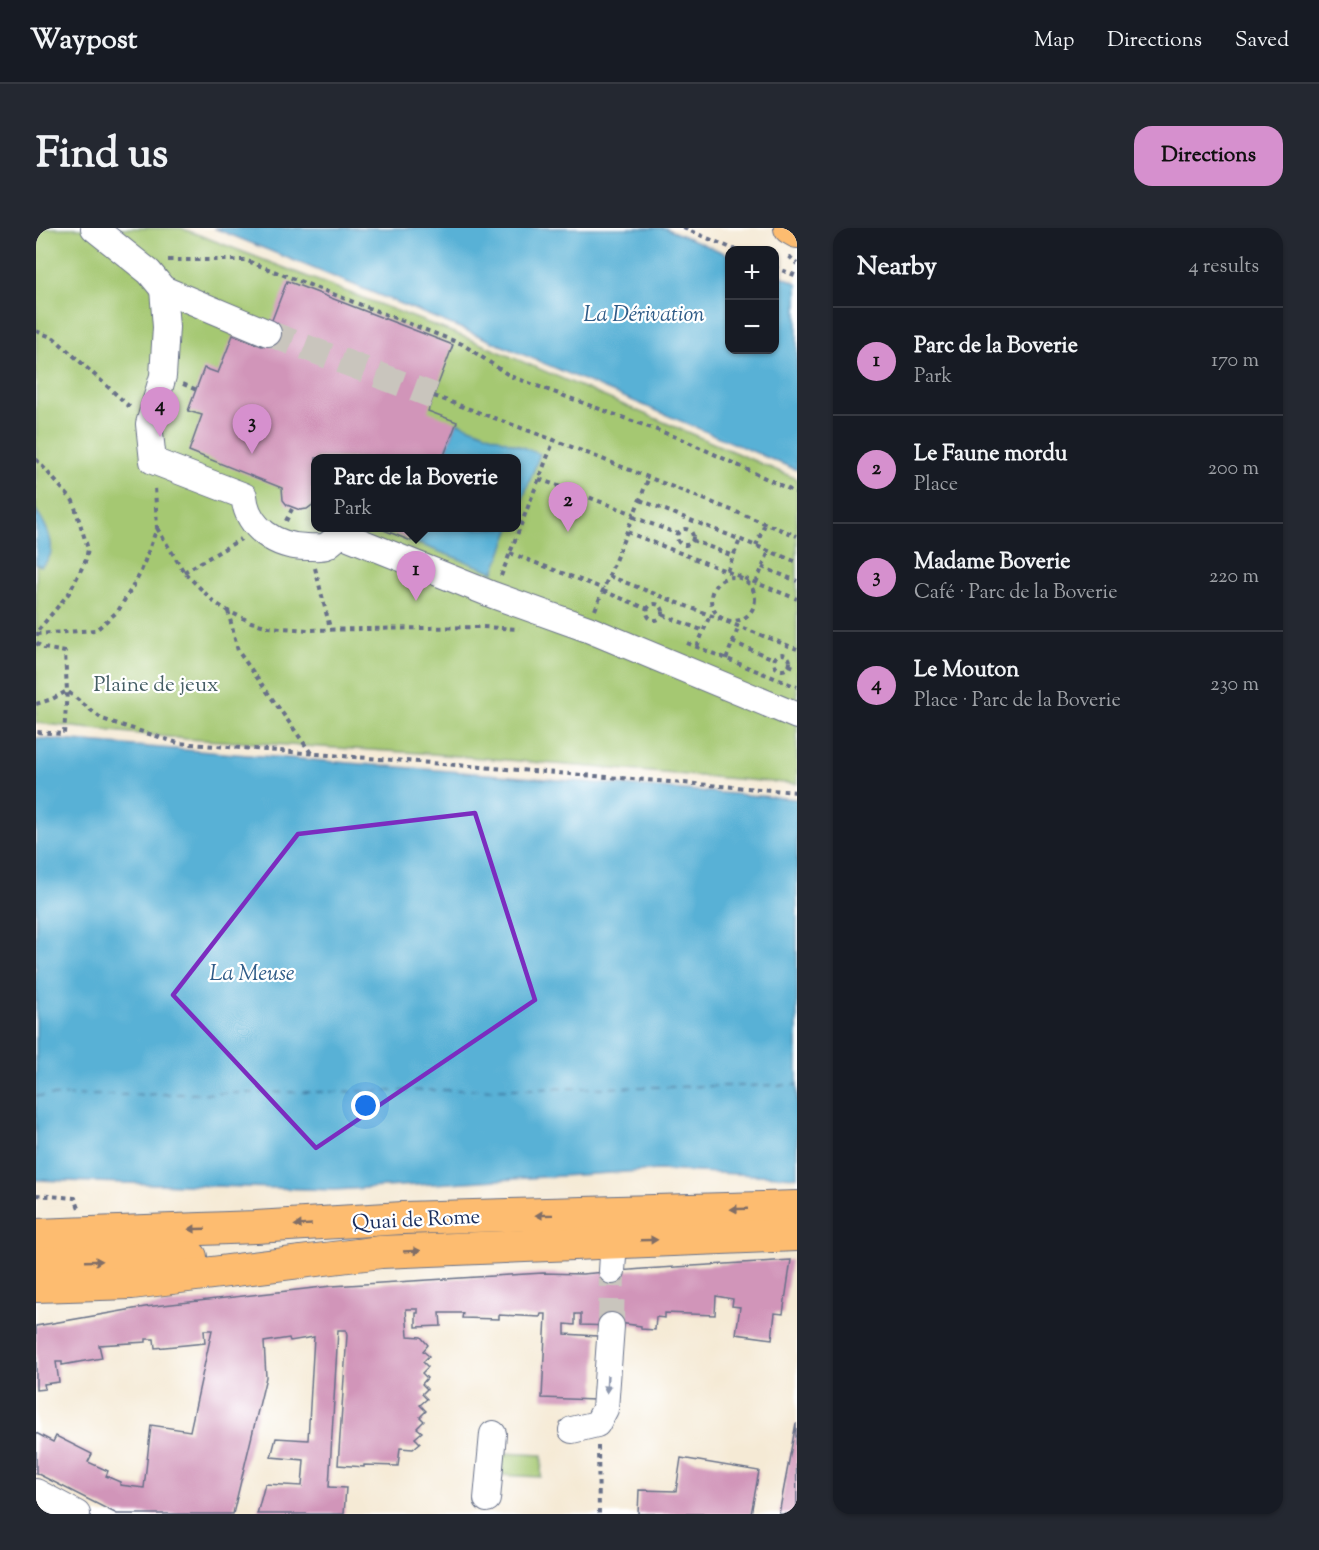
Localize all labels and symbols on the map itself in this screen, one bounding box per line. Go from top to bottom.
water label: La Dérivation [583,300,705,332]
pin: 4 [140,388,180,437]
pin: 3 [232,404,272,454]
pin: 2 [548,482,588,532]
pin: 1 [396,552,436,601]
park label: Plaine de jeux [93,671,219,701]
water label: La Meuse [209,959,295,991]
your location [351,1091,380,1120]
street label: Quai de Rome [351,1203,481,1239]
one-way arrow [729,1204,748,1213]
one-way arrow [534,1210,553,1219]
one-way arrow [294,1220,313,1229]
one-way arrow [188,1225,207,1234]
one-way arrow [639,1236,658,1245]
one-way arrow [403,1246,422,1255]
one-way arrow [85,1257,104,1266]
one-way arrow [602,1375,612,1394]

